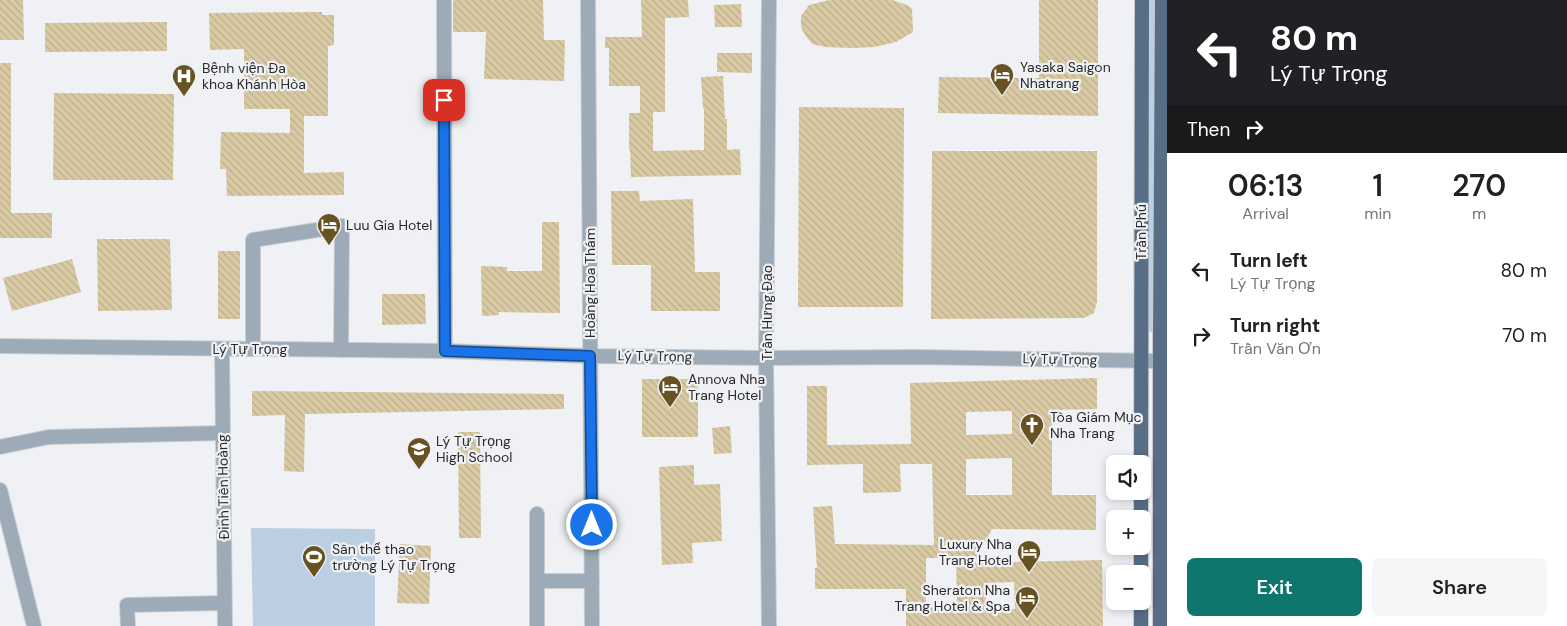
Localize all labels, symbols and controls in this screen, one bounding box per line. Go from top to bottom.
text: 80 m [1270,15,1358,61]
icon: left [1187,20,1252,85]
place label: Yasaka Saigon Nhatrang [1020,58,1111,92]
place label: Bệnh viện Đa khoa Khánh Hòa [202,59,306,93]
text: Lý Tự Trọng [1270,59,1388,88]
hotel icon: Yasaka Saigon Nhatrang [989,62,1015,96]
hospital icon: Bệnh viện Đa khoa Khánh Hòa [171,63,197,97]
pin [423,79,465,121]
icon: arrive [430,86,458,114]
icon: right [1240,115,1268,143]
text: Then [1187,117,1230,142]
text: 06:13 [1228,166,1303,205]
text: 1 [1373,166,1383,205]
text: 270 [1452,166,1506,205]
text: Arrival [1242,203,1289,224]
text: min [1364,203,1391,224]
text: m [1472,203,1486,224]
street label: Trần Phú [1132,204,1150,260]
hotel icon: Luu Gia Hotel [316,212,342,246]
place label: Luu Gia Hotel [346,216,432,234]
street label: Hoàng Hoa Thám [581,228,599,338]
text: Turn left [1230,248,1308,273]
icon: left [1187,257,1215,285]
text: 80 m [1500,258,1547,283]
street label: Trần Hưng Đạo [758,265,776,361]
text: Lý Tự Trọng [1230,273,1316,294]
text: Turn right [1230,313,1320,338]
icon: right [1187,322,1215,350]
text: 70 m [1502,323,1547,348]
text: Trần Văn Ơn [1230,338,1321,359]
street label: Lý Tự Trọng [213,340,288,358]
street label: Lý Tự Trọng [617,346,693,366]
street label: Lý Tự Trọng [1022,349,1098,369]
place label: Annova Nha Trang Hotel [688,370,765,404]
hotel icon: Annova Nha Trang Hotel [657,374,683,408]
place label: Tòa Giám Mục Nha Trang [1050,408,1142,442]
church icon: Tòa Giám Mục Nha Trang [1019,412,1045,446]
place label: Lý Tự Trọng High School [436,432,512,466]
street label: Đinh Tiên Hoàng [213,434,233,540]
school or university icon: Lý Tự Trọng High School [406,436,432,470]
map controls [1106,455,1151,610]
button: sound [1106,455,1151,500]
position arrow [565,498,617,550]
button: + [1106,510,1151,555]
place label: Luxury Nha Trang Hotel [939,535,1012,569]
hotel icon: Luxury Nha Trang Hotel [1016,539,1042,573]
place label: Sân thể thao trường Lý Tự Trọng [332,540,456,574]
sports icon: Sân thể thao trường Lý Tự Trọng [301,544,327,578]
button: Exit [1187,558,1362,616]
button: Share [1372,558,1547,616]
button: − [1106,565,1151,610]
place label: Sheraton Nha Trang Hotel & Spa [894,581,1010,615]
hotel icon: Sheraton Nha Trang Hotel & Spa [1014,585,1040,619]

